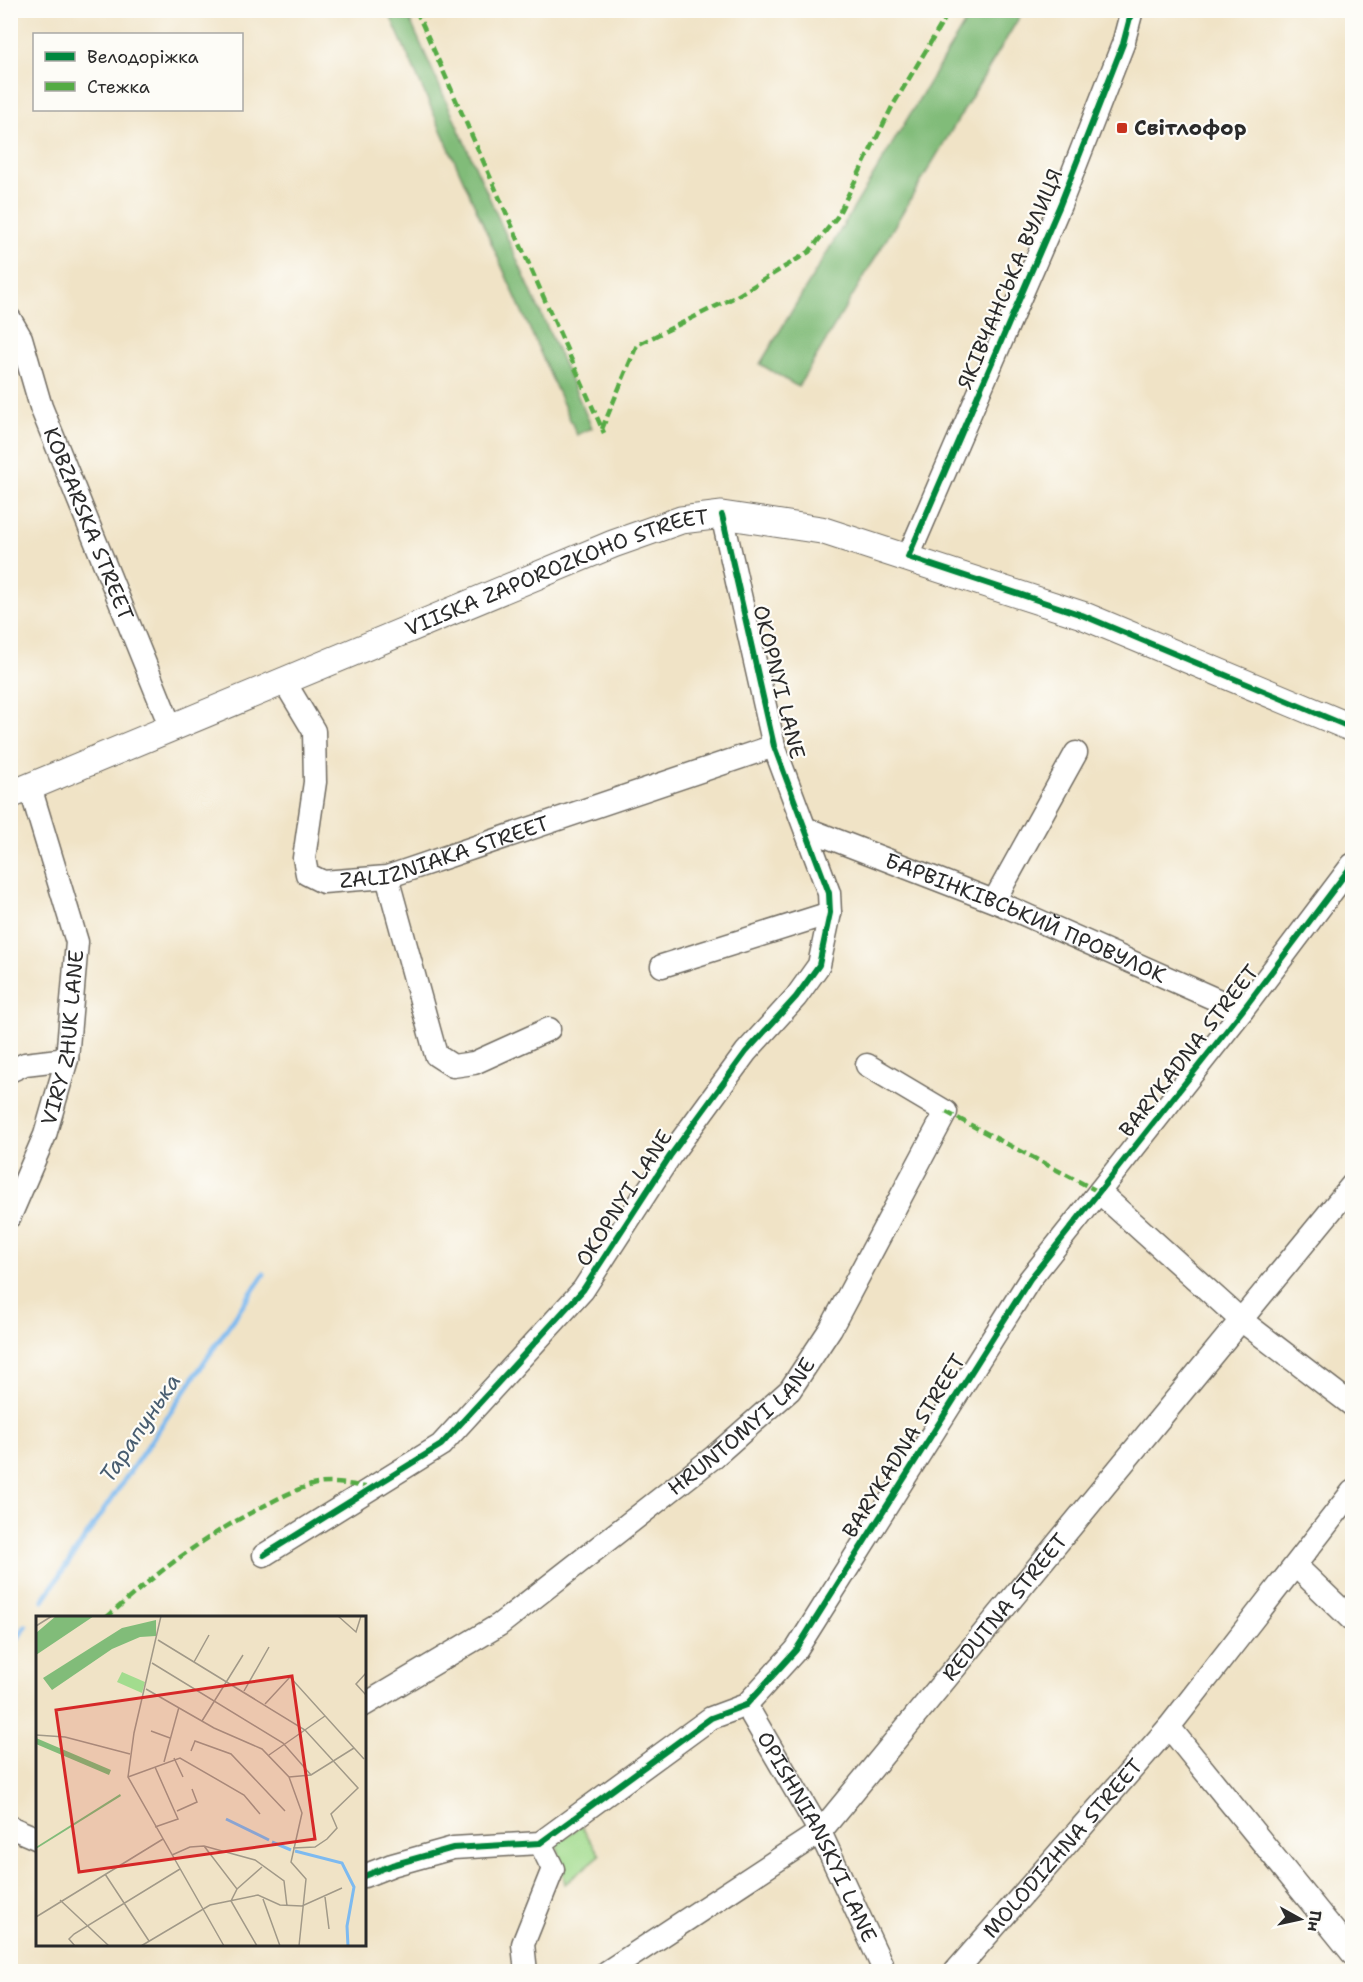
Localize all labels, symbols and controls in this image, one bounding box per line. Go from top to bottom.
legend [33,33,243,111]
text: Велодоріжка [87,45,199,69]
text: Стежка [87,75,150,99]
place label: Світлофор [1134,114,1247,142]
marker: Світлофор [1115,121,1129,135]
street label: ЯКІВЧАНСЬКА ВУЛИЦЯ [951,165,1069,393]
street label: KOBZARSKA STREET [37,423,140,625]
street label: VIISKA ZAPOROZKOHO STREET [401,503,710,643]
street label: OKOPNYI LANE [746,602,812,762]
street label: ZALIZNIAKA STREET [339,809,553,895]
street label: БАРВІНКІВСЬКИЙ ПРОВУЛОК [881,846,1171,990]
street label: VIRY ZHUK LANE [35,949,90,1129]
street label: BARYKADNA STREET [1113,959,1265,1143]
street label: OKOPNYI LANE [569,1124,679,1272]
street label: BARYKADNA STREET [836,1349,972,1543]
street label: HRUNTOMYI LANE [662,1352,822,1502]
water label: Тарапунька [93,1368,187,1488]
street label: REDUTNA STREET [936,1527,1074,1687]
inset map [36,1616,366,1946]
street label: OPISHNIANSKYI LANE [750,1726,883,1947]
street label: MOLODIZHNA STREET [977,1753,1149,1944]
north arrow [1270,1889,1330,1949]
text: Пн [1302,1909,1326,1933]

